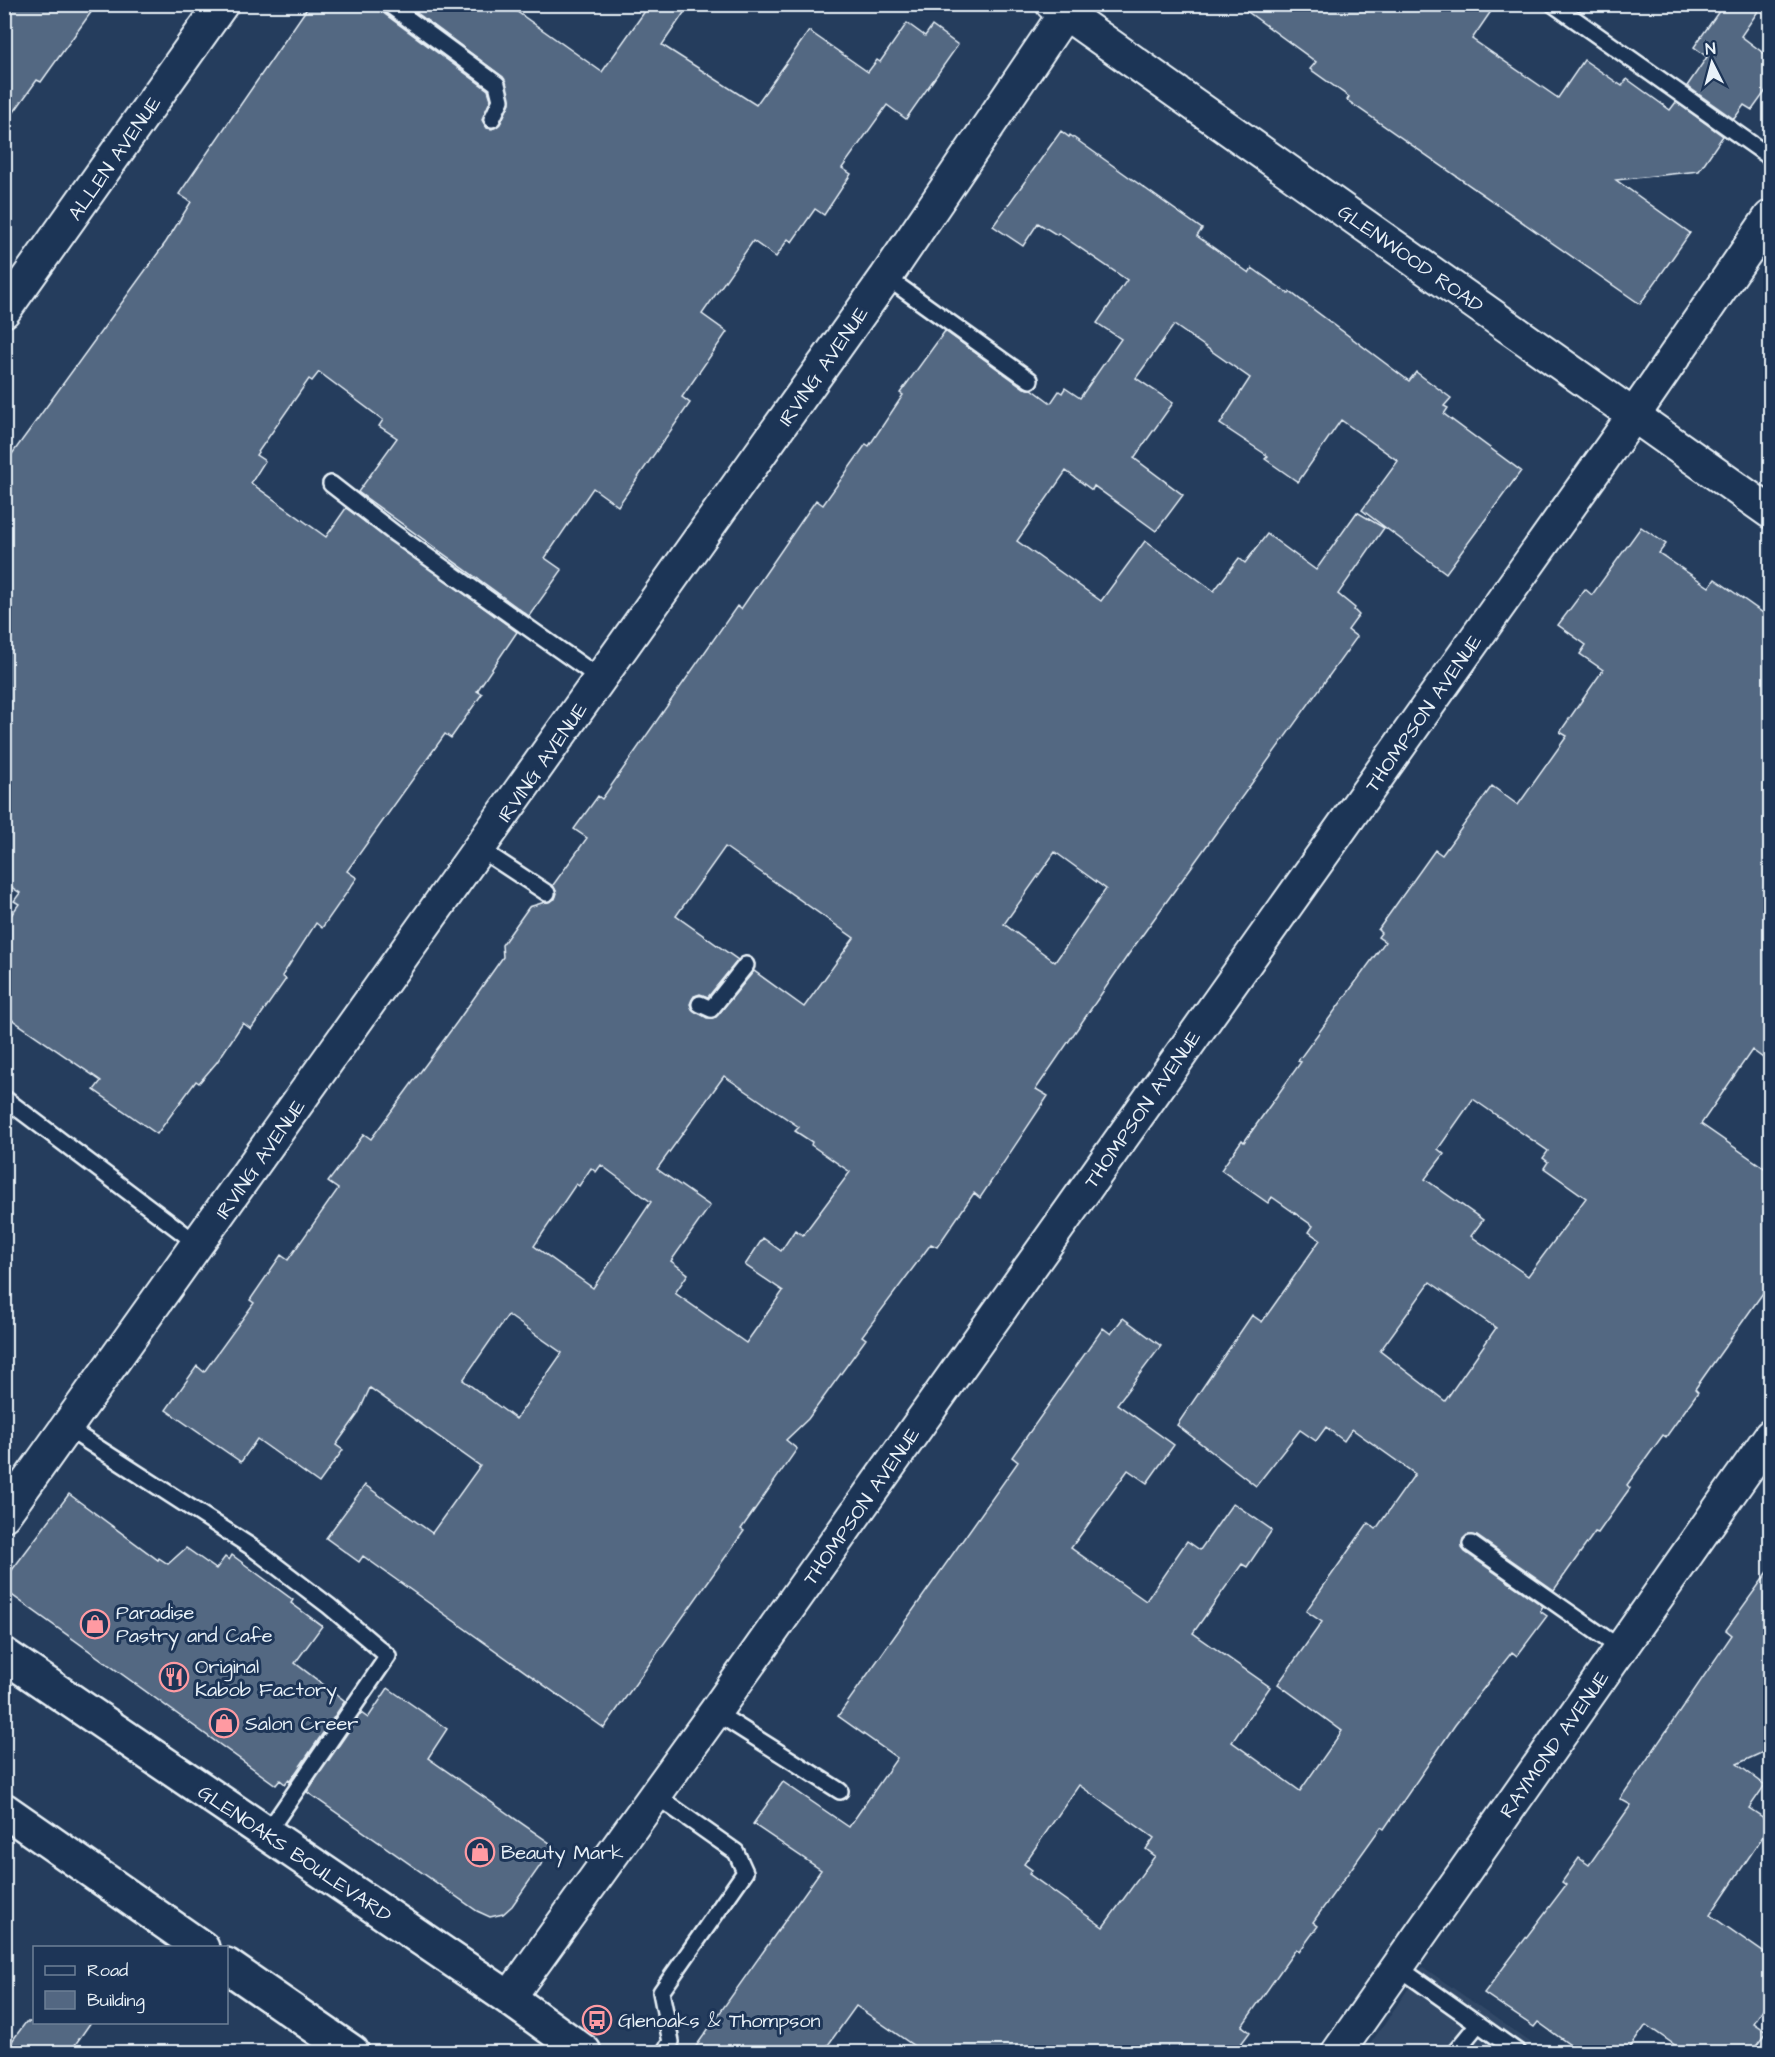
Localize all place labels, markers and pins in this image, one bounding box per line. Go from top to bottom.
place label: Paradise Pastry and Cafe [116,1599,273,1651]
shop icon: Paradise Pastry and Cafe [79,1608,111,1640]
place label: Original Kabob Factory [195,1653,337,1705]
restaurant icon: Original Kabob Factory [158,1661,190,1693]
shop icon: Salon Creer [208,1707,240,1739]
place label: Salon Creer [245,1710,358,1738]
shop icon: Beauty Mark [464,1836,496,1868]
place label: Beauty Mark [501,1839,623,1868]
bus stop icon: Glenoaks & Thompson [581,2004,613,2036]
place label: Glenoaks & Thompson [618,2007,821,2035]

